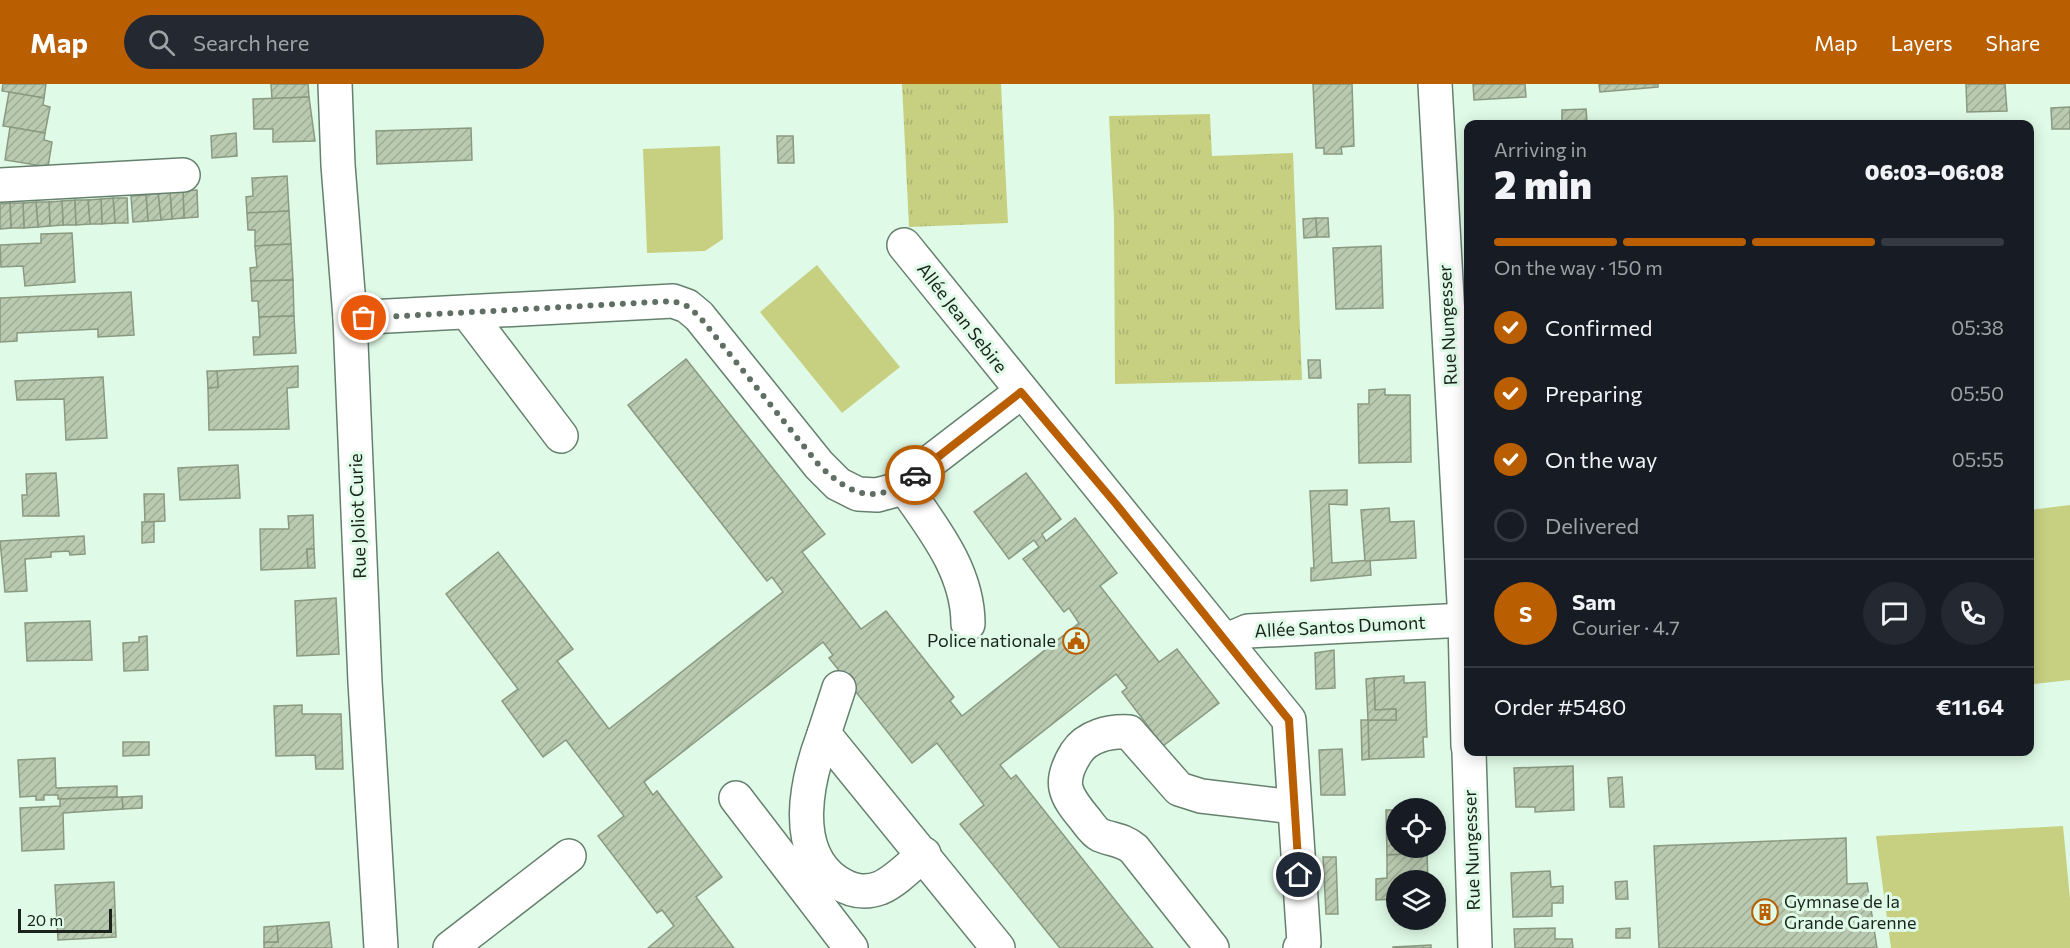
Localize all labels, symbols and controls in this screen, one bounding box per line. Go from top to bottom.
search box [124,15,544,69]
text: Map [30,25,88,59]
icon: search [145,26,178,59]
text: Search here [193,29,309,56]
text: Map [1814,30,1858,55]
text: Layers [1891,30,1953,55]
text: Share [1986,30,2040,55]
text: Arriving in [1494,137,1587,161]
text: 06:03–06:08 [1865,158,2004,185]
text: 2 min [1494,159,1592,207]
text: On the way · 150 m [1494,255,1663,279]
street label: Allée Jean Sebire [913,258,1013,377]
street label: Rue Nungesser [1433,264,1461,386]
pin [338,292,389,343]
icon: bag [347,301,380,334]
icon: check [1494,311,1527,344]
text: Confirmed [1545,314,1652,341]
text: 05:38 [1951,315,2004,339]
icon: check [1494,377,1527,410]
text: Preparing [1545,380,1642,407]
text: 05:50 [1950,381,2004,405]
icon: check [1494,443,1527,476]
courier [885,445,945,505]
text: On the way [1545,446,1657,473]
text: 05:55 [1952,447,2004,471]
street label: Rue Joliot Curie [344,453,370,579]
icon: car [899,459,932,492]
text: Delivered [1545,512,1639,539]
button: chat [1863,582,1926,645]
button: phone [1941,582,2004,645]
text: Sam [1572,588,1616,615]
text: S [1519,600,1532,627]
street label: Allée Santos Dumont [1254,611,1426,641]
text: Courier · 4.7 [1572,615,1680,639]
public building icon: Police nationale [1061,626,1091,656]
place label: Police nationale [927,629,1056,651]
text: Order #5480 [1494,693,1626,720]
text: €11.64 [1936,693,2004,720]
street label: Rue Nungesser [1458,789,1484,911]
map controls [1386,798,1446,930]
button: locate [1386,798,1446,858]
pin [1273,849,1324,900]
icon: home [1282,858,1315,891]
button: layers [1386,870,1446,930]
place label: Gymnase de la Grande Garenne [1784,890,1916,933]
building icon: Gymnase de la Grande Garenne [1750,897,1780,927]
scale bar [18,906,112,934]
text: 20 m [27,910,63,929]

